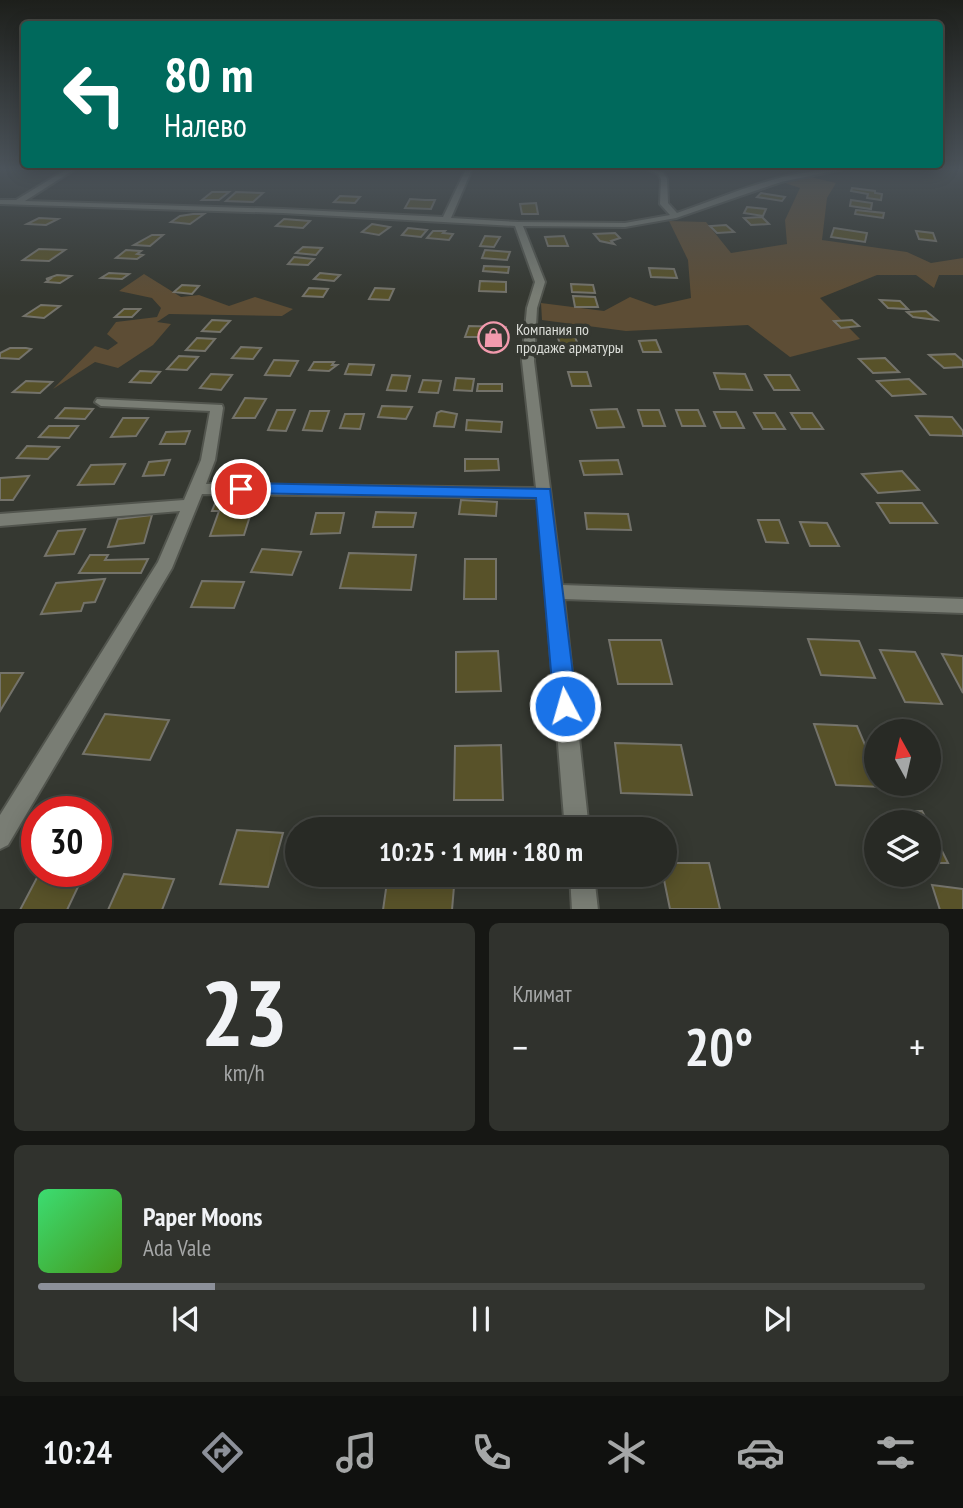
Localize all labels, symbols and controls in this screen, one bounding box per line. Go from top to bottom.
text: 80 m [164,42,253,106]
icon: left [49,49,140,140]
text: Налево [164,104,247,146]
place label: Компания по продаже арматуры [516,319,623,357]
shop icon: Компания по продаже арматуры [476,321,510,355]
pin [211,459,271,519]
icon: arrive [222,470,260,508]
position arrow [528,669,602,743]
north arrow [864,719,942,796]
map controls [864,719,941,887]
speed limit sign: 30 [21,796,112,887]
button: layers [864,810,941,887]
text: 10:25 · 1 мин · 180 m [379,835,583,868]
text: 23 [201,953,288,1071]
text: Климат [513,979,572,1008]
text: 20° [684,1013,753,1080]
text: − [513,1022,528,1071]
text: + [909,1022,925,1071]
text: km/h [224,1058,265,1087]
text: Paper Moons [143,1200,262,1233]
text: Ada Vale [143,1233,211,1262]
icon: previous [167,1300,205,1338]
icon: pause [462,1300,500,1338]
icon: next [758,1300,796,1338]
icon: directions [198,1428,247,1477]
icon: music [332,1428,381,1477]
icon: phone [467,1428,516,1477]
icon: climate [602,1428,651,1477]
icon: car [736,1428,785,1477]
icon: filters [871,1428,920,1477]
text: 10:24 [43,1431,112,1473]

